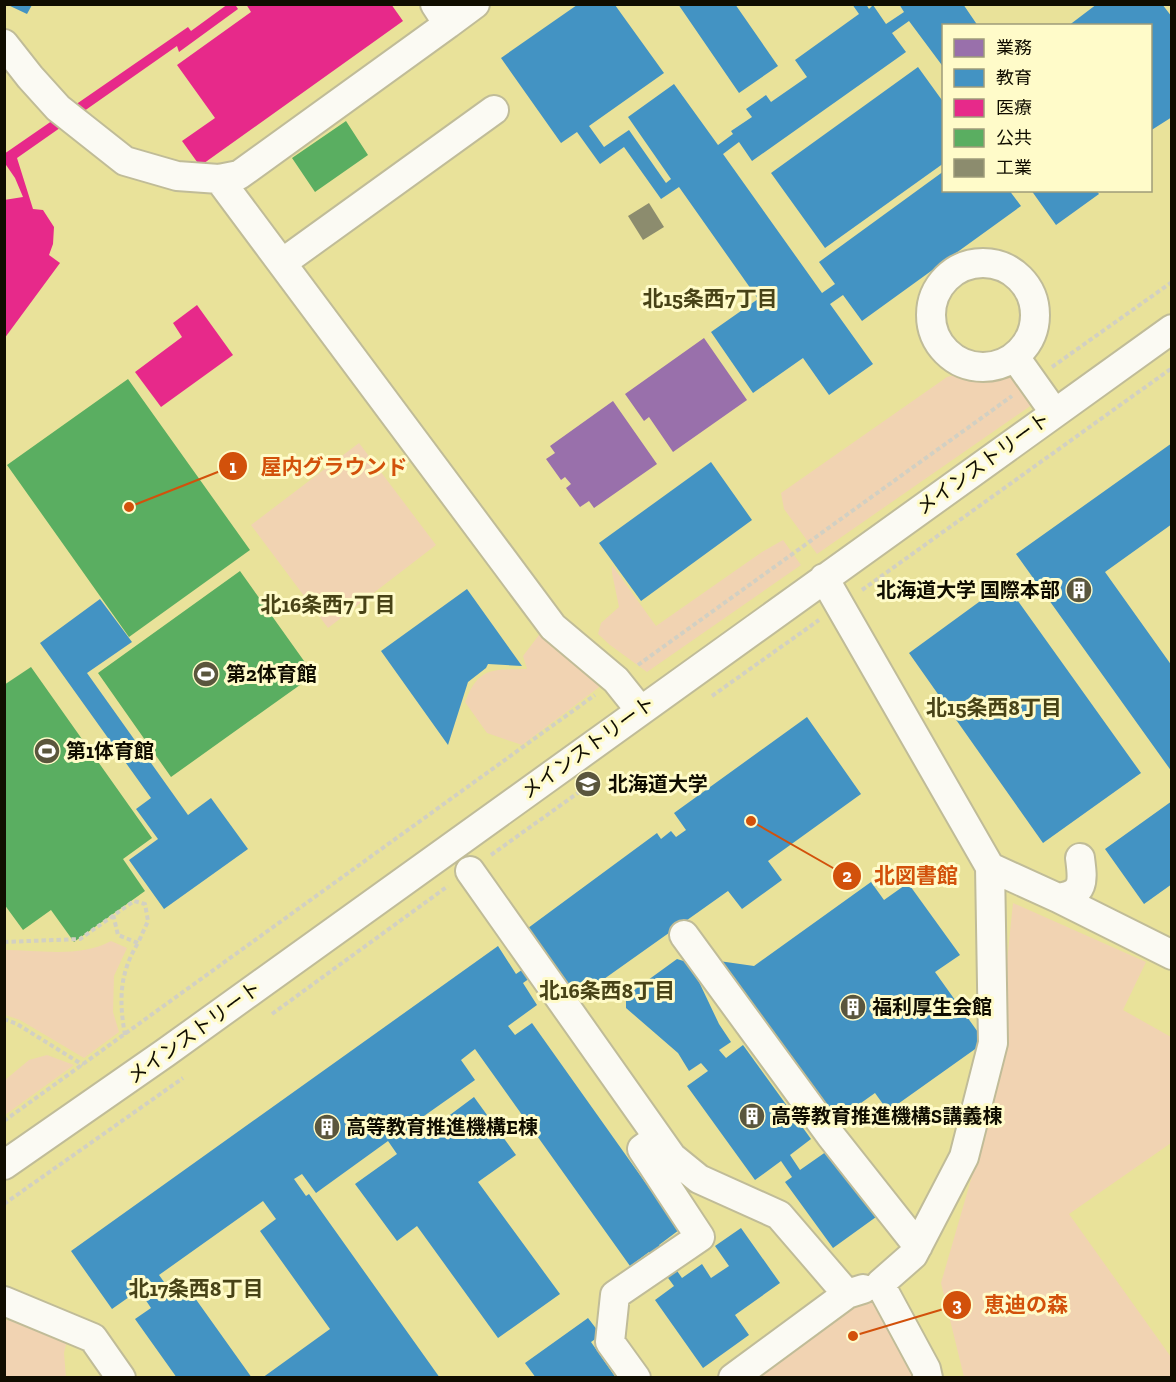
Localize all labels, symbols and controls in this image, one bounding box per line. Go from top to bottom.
legend [942,24,1152,192]
text: 業務 [996,37,1032,59]
text: 教育 [996,67,1032,89]
text: 医療 [996,97,1032,119]
text: 公共 [996,127,1032,149]
text: 工業 [996,157,1032,179]
district label: 北15条西7丁目 [643,286,777,311]
street label: メインストリート [911,406,1055,520]
callout: 屋内グラウンド [218,447,419,486]
text: 屋内グラウンド [261,454,408,479]
text: 1 [229,456,237,478]
building icon: 北海道大学 国際本部 [1064,575,1094,605]
place label: 北海道大学 国際本部 [876,578,1060,602]
district label: 北16条西7丁目 [260,592,396,617]
sports icon: 第2体育館 [191,659,221,689]
place label: 第2体育館 [226,662,317,686]
street label: メインストリート [516,690,660,804]
district label: 北15条西8丁目 [926,695,1062,720]
sports icon: 第1体育館 [32,736,62,766]
place label: 第1体育館 [66,739,154,763]
school or university icon: 北海道大学 [573,769,603,799]
place label: 北海道大学 [608,772,708,796]
callout: 北図書館 [832,856,970,895]
text: 北図書館 [874,863,958,888]
text: 2 [842,865,852,887]
street label: メインストリート [122,975,266,1089]
district label: 北16条西8丁目 [539,978,675,1003]
building icon: 福利厚生会館 [838,992,868,1022]
place label: 福利厚生会館 [872,995,992,1019]
building icon: 高等教育推進機構S講義棟 [737,1101,767,1131]
place label: 高等教育推進機構S講義棟 [771,1104,1002,1128]
building icon: 高等教育推進機構E棟 [312,1112,342,1142]
place label: 高等教育推進機構E棟 [346,1115,538,1139]
district label: 北17条西8丁目 [129,1276,263,1301]
callout: 恵迪の森 [942,1285,1080,1324]
text: 恵迪の森 [984,1292,1068,1317]
text: 3 [952,1294,962,1316]

